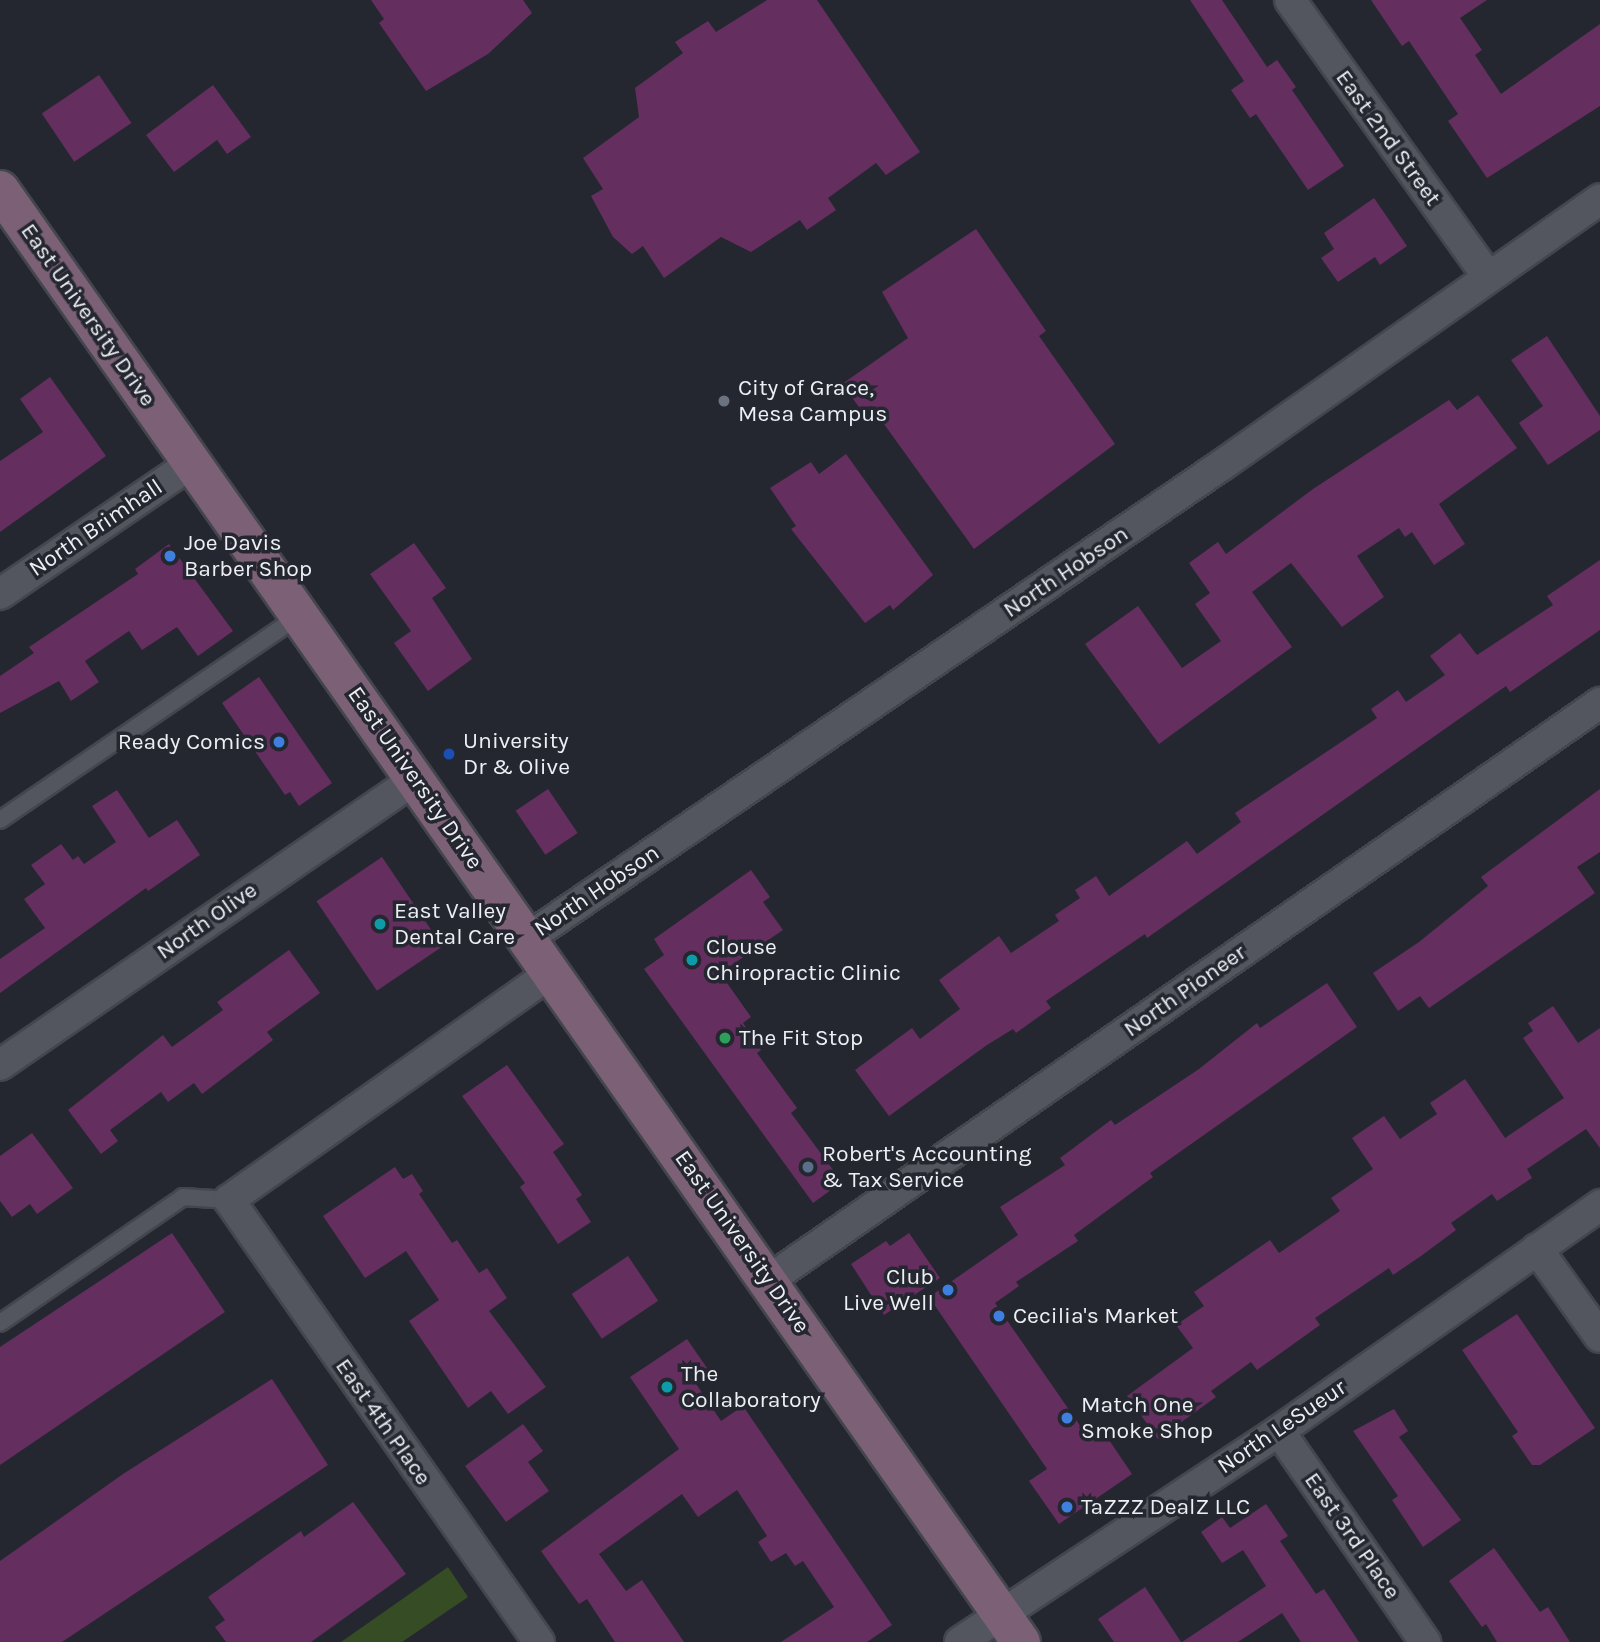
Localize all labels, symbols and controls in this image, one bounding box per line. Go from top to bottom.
street label: East 2nd Street [1329,65,1447,211]
street label: East University Drive [15,218,161,412]
place label: City of Grace, Mesa Campus [738,374,887,428]
marker: City of Grace, Mesa Campus [716,393,732,409]
street label: North Brimhall [24,473,168,583]
street label: North Hobson [998,520,1134,624]
place label: Joe Davis Barber Shop [184,529,312,583]
marker: Joe Davis Barber Shop [162,548,178,564]
street label: East University Drive [342,681,488,875]
place label: University Dr & Olive [463,727,570,781]
place label: Ready Comics [118,728,265,756]
marker: Ready Comics [271,734,287,750]
marker: University Dr & Olive [441,746,457,762]
street label: North Hobson [529,839,665,943]
street label: North Olive [152,876,262,966]
place label: East Valley Dental Care [394,897,515,951]
marker: East Valley Dental Care [372,916,388,932]
place label: Clouse Chiropractic Clinic [706,933,901,987]
street label: North Pioneer [1119,939,1251,1043]
marker: Clouse Chiropractic Clinic [684,952,700,968]
place label: The Fit Stop [739,1024,863,1052]
marker: The Fit Stop [717,1030,733,1046]
place label: Robert's Accounting & Tax Service [822,1140,1031,1194]
street label: East University Drive [669,1145,815,1339]
marker: Robert's Accounting & Tax Service [800,1159,816,1175]
place label: Club Live Well [843,1263,934,1317]
marker: Club Live Well [940,1282,956,1298]
place label: Cecilia's Market [1013,1302,1178,1330]
marker: Cecilia's Market [991,1308,1007,1324]
street label: East 4th Place [329,1353,437,1491]
place label: The Collaboratory [681,1360,821,1414]
street label: North LeSueur [1212,1374,1352,1480]
marker: The Collaboratory [659,1379,675,1395]
place label: Match One Smoke Shop [1081,1391,1213,1445]
marker: Match One Smoke Shop [1059,1410,1075,1426]
street label: East 3rd Place [1298,1467,1406,1605]
place label: TaZZZ DealZ LLC [1081,1493,1250,1521]
marker: TaZZZ DealZ LLC [1059,1499,1075,1515]

